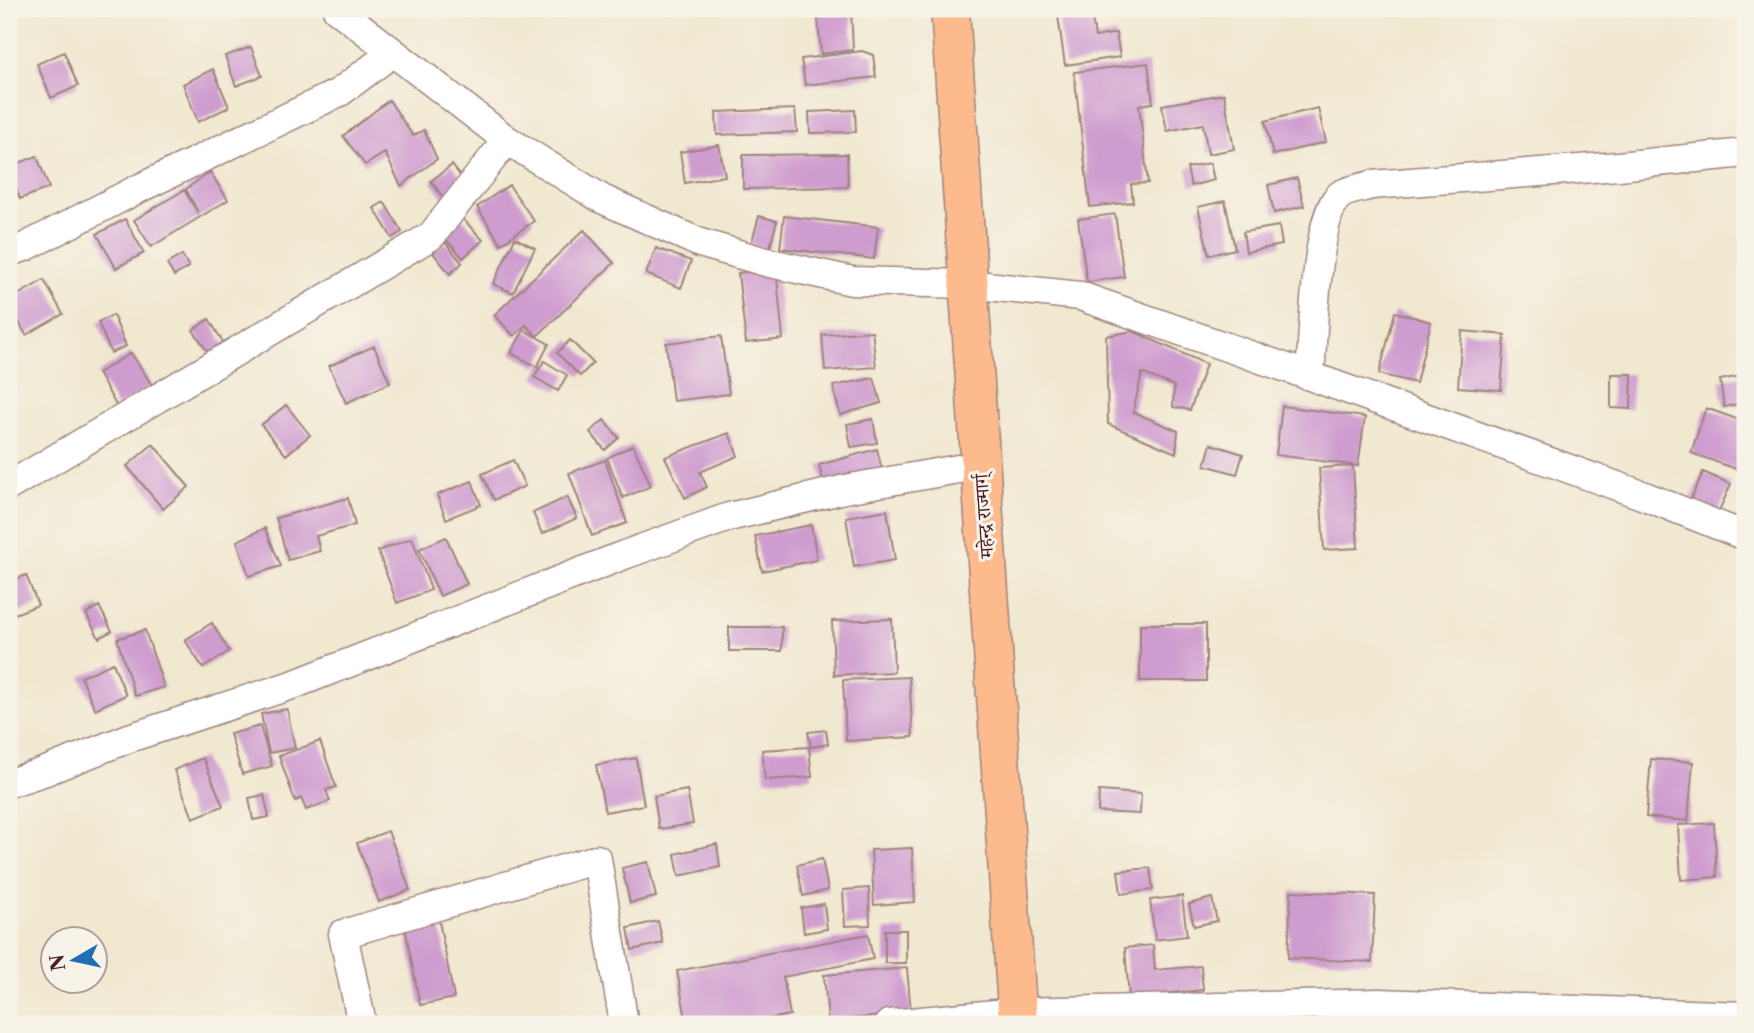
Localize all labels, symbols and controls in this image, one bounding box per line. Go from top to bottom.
street label: महेन्द्र राज्मार्ग् [969,471,999,560]
north arrow [38,925,108,995]
text: N [45,953,70,973]

